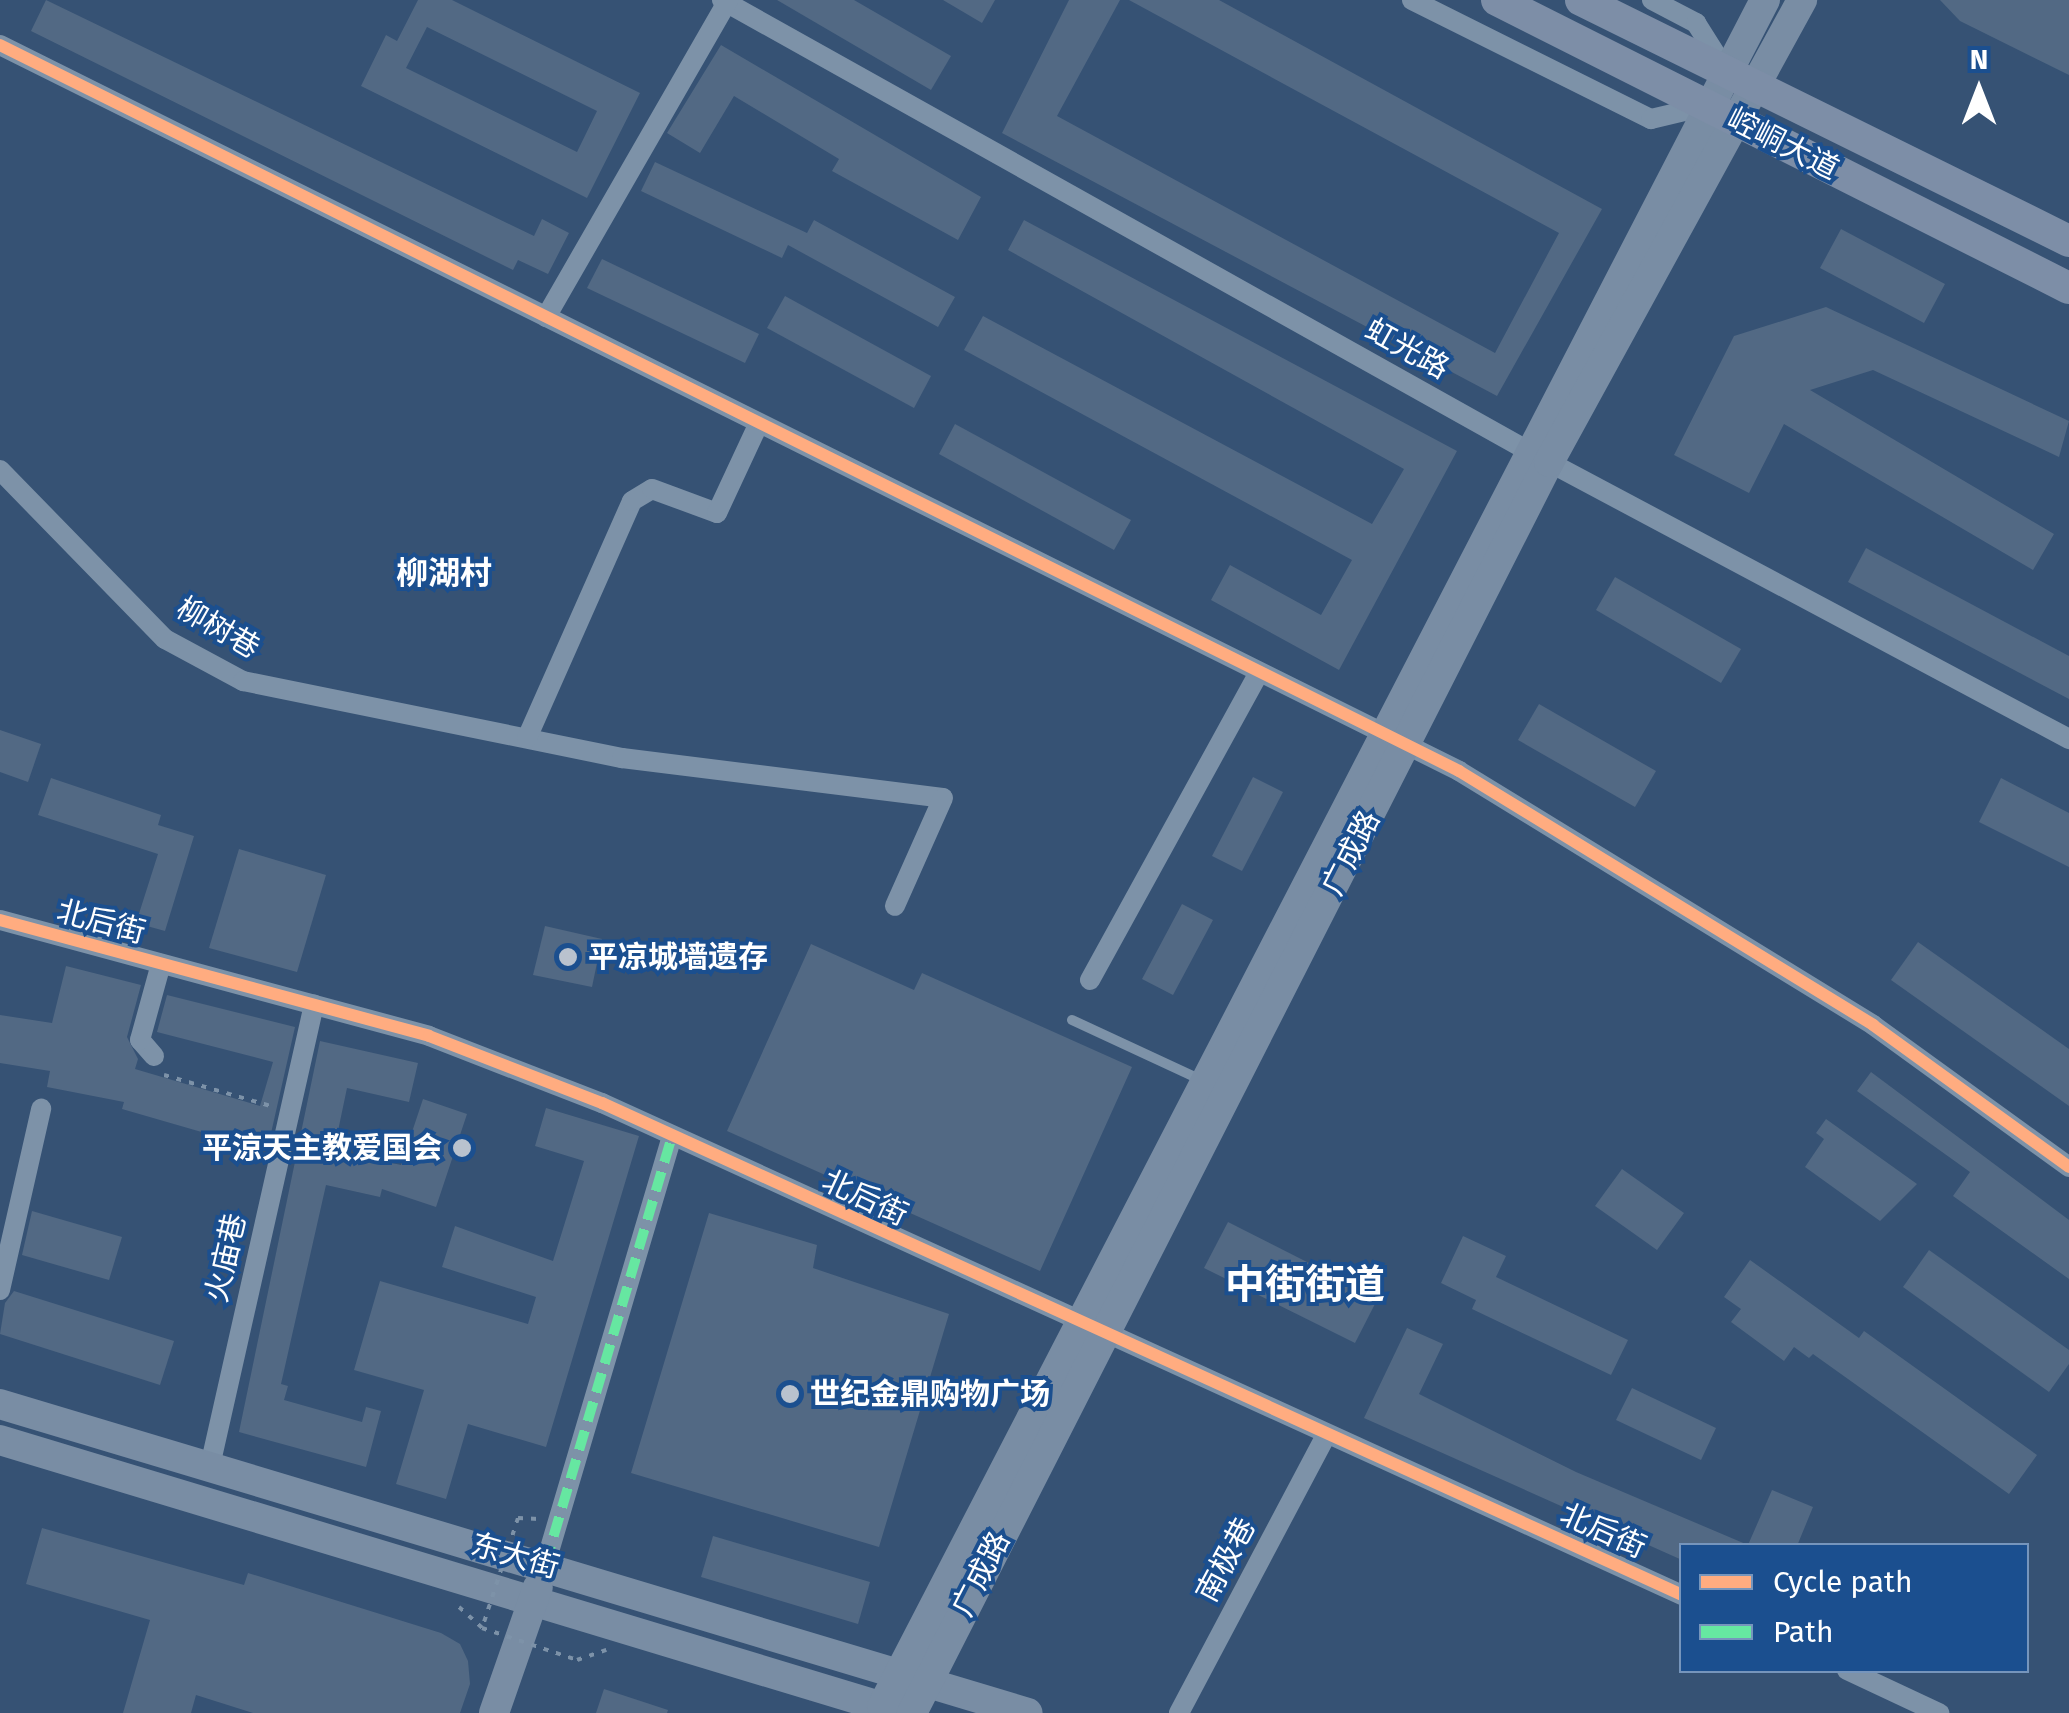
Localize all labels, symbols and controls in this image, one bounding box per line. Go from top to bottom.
north arrow [1929,40,2029,140]
text: N [1970,43,1988,76]
street label: 崆峒大道 [1721,101,1845,187]
street label: 虹光路 [1359,311,1455,387]
district label: 柳湖村 [396,554,492,592]
street label: 柳树巷 [170,590,266,666]
street label: 广成路 [1315,805,1387,901]
street label: 北后街 [53,893,149,951]
place label: 平凉城墙遗存 [588,939,768,975]
marker: 平凉城墙遗存 [557,946,579,968]
place label: 平涼天主教爱国会 [202,1130,442,1166]
marker: 平涼天主教爱国会 [451,1137,473,1159]
street label: 北后街 [817,1163,913,1233]
street label: 火庙巷 [198,1210,254,1306]
district label: 中街街道 [1225,1261,1385,1309]
place label: 世纪金鼎购物广场 [810,1376,1050,1412]
marker: 世纪金鼎购物广场 [779,1383,801,1405]
street label: 北后街 [1555,1496,1651,1566]
street label: 南极巷 [1189,1512,1263,1608]
street label: 东大街 [467,1526,563,1586]
street label: 广成路 [945,1526,1017,1622]
legend [1679,1543,2029,1673]
text: Cycle path [1773,1564,1912,1600]
text: Path [1773,1614,1834,1650]

